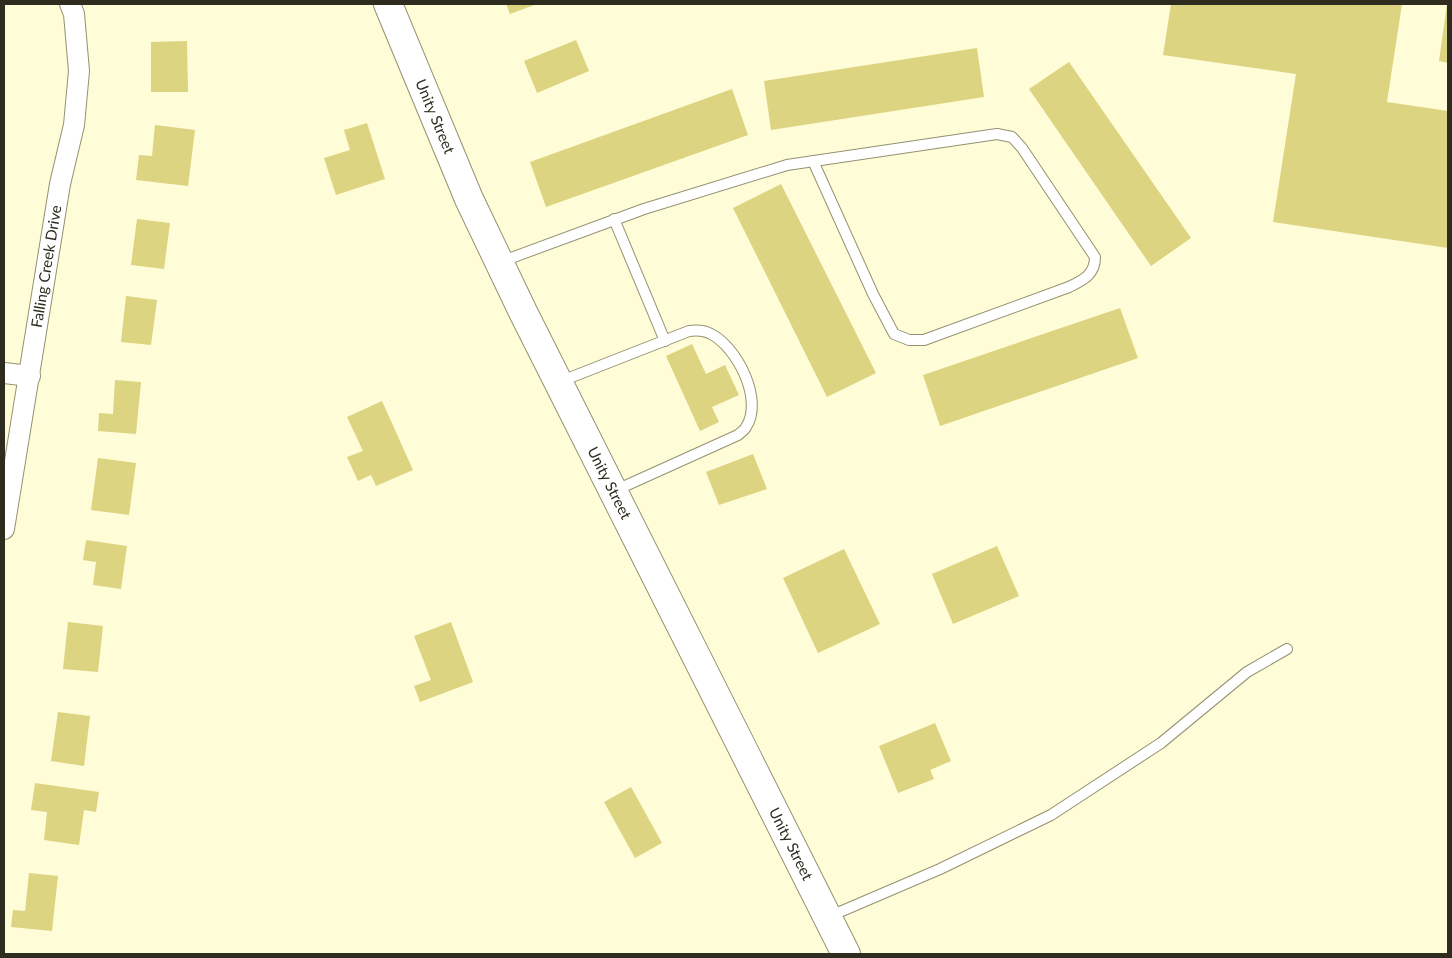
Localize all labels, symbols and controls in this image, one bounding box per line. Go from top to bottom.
street label: Unity Street [412,76,459,157]
street label: Falling Creek Drive [27,204,64,329]
street label: Unity Street [584,443,636,523]
street label: Unity Street [766,804,818,883]

